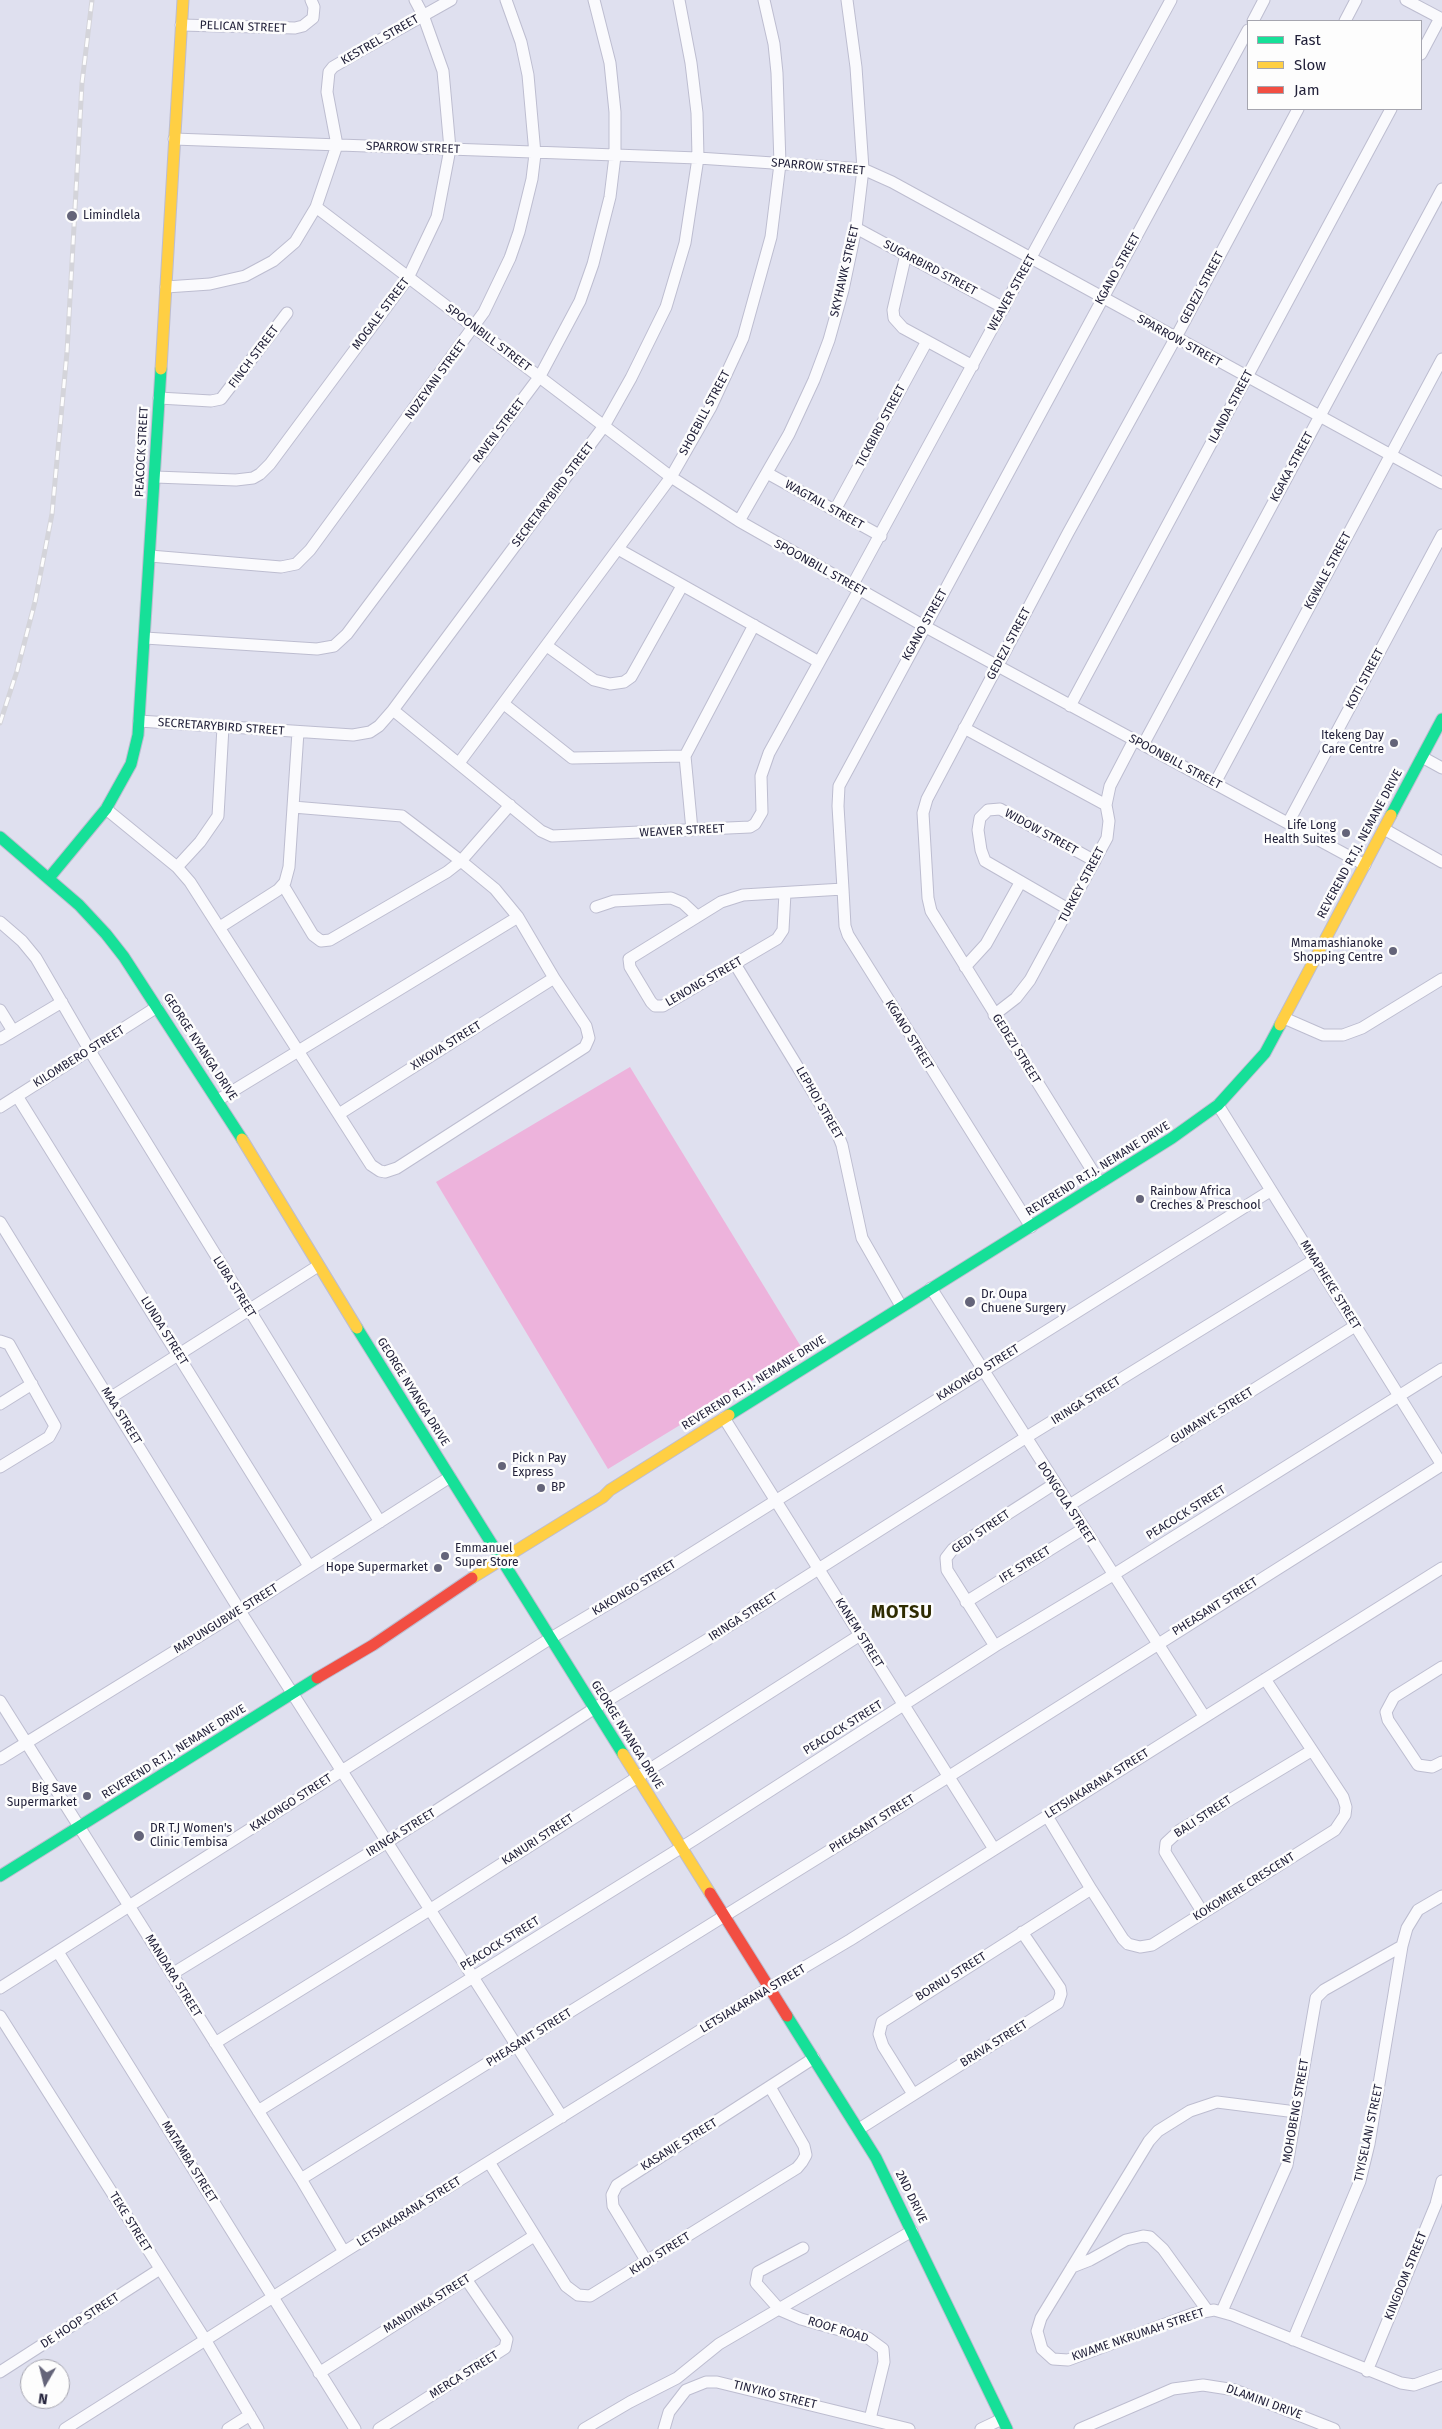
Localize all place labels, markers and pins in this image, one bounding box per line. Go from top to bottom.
marker: Limindlela [65,209,79,223]
place label: Limindlela [83,209,140,223]
place label: Itekeng Day Care Centre [1321,729,1384,757]
marker: Itekeng Day Care Centre [1388,737,1400,749]
place label: Life Long Health Suites [1264,819,1336,847]
marker: Life Long Health Suites [1340,827,1352,839]
place label: Mmamashianoke Shopping Centre [1291,937,1383,965]
marker: Mmamashianoke Shopping Centre [1387,945,1399,957]
place label: Rainbow Africa Creches & Preschool [1150,1185,1261,1213]
marker: Rainbow Africa Creches & Preschool [1134,1193,1146,1205]
place label: Dr. Oupa Chuene Surgery [981,1288,1066,1316]
marker: Dr. Oupa Chuene Surgery [963,1295,977,1309]
place label: Pick n Pay Express [512,1452,566,1480]
marker: Pick n Pay Express [496,1460,508,1472]
place label: BP [551,1481,565,1495]
marker: BP [535,1482,547,1494]
place label: Emmanuel Super Store [455,1542,519,1570]
marker: Emmanuel Super Store [439,1550,451,1562]
place label: Hope Supermarket [326,1561,428,1575]
marker: Hope Supermarket [432,1562,444,1574]
place label: Big Save Supermarket [7,1782,77,1810]
marker: Big Save Supermarket [81,1790,93,1802]
place label: DR T.J Women's Clinic Tembisa [150,1822,232,1850]
marker: DR T.J Women's Clinic Tembisa [132,1829,146,1843]

